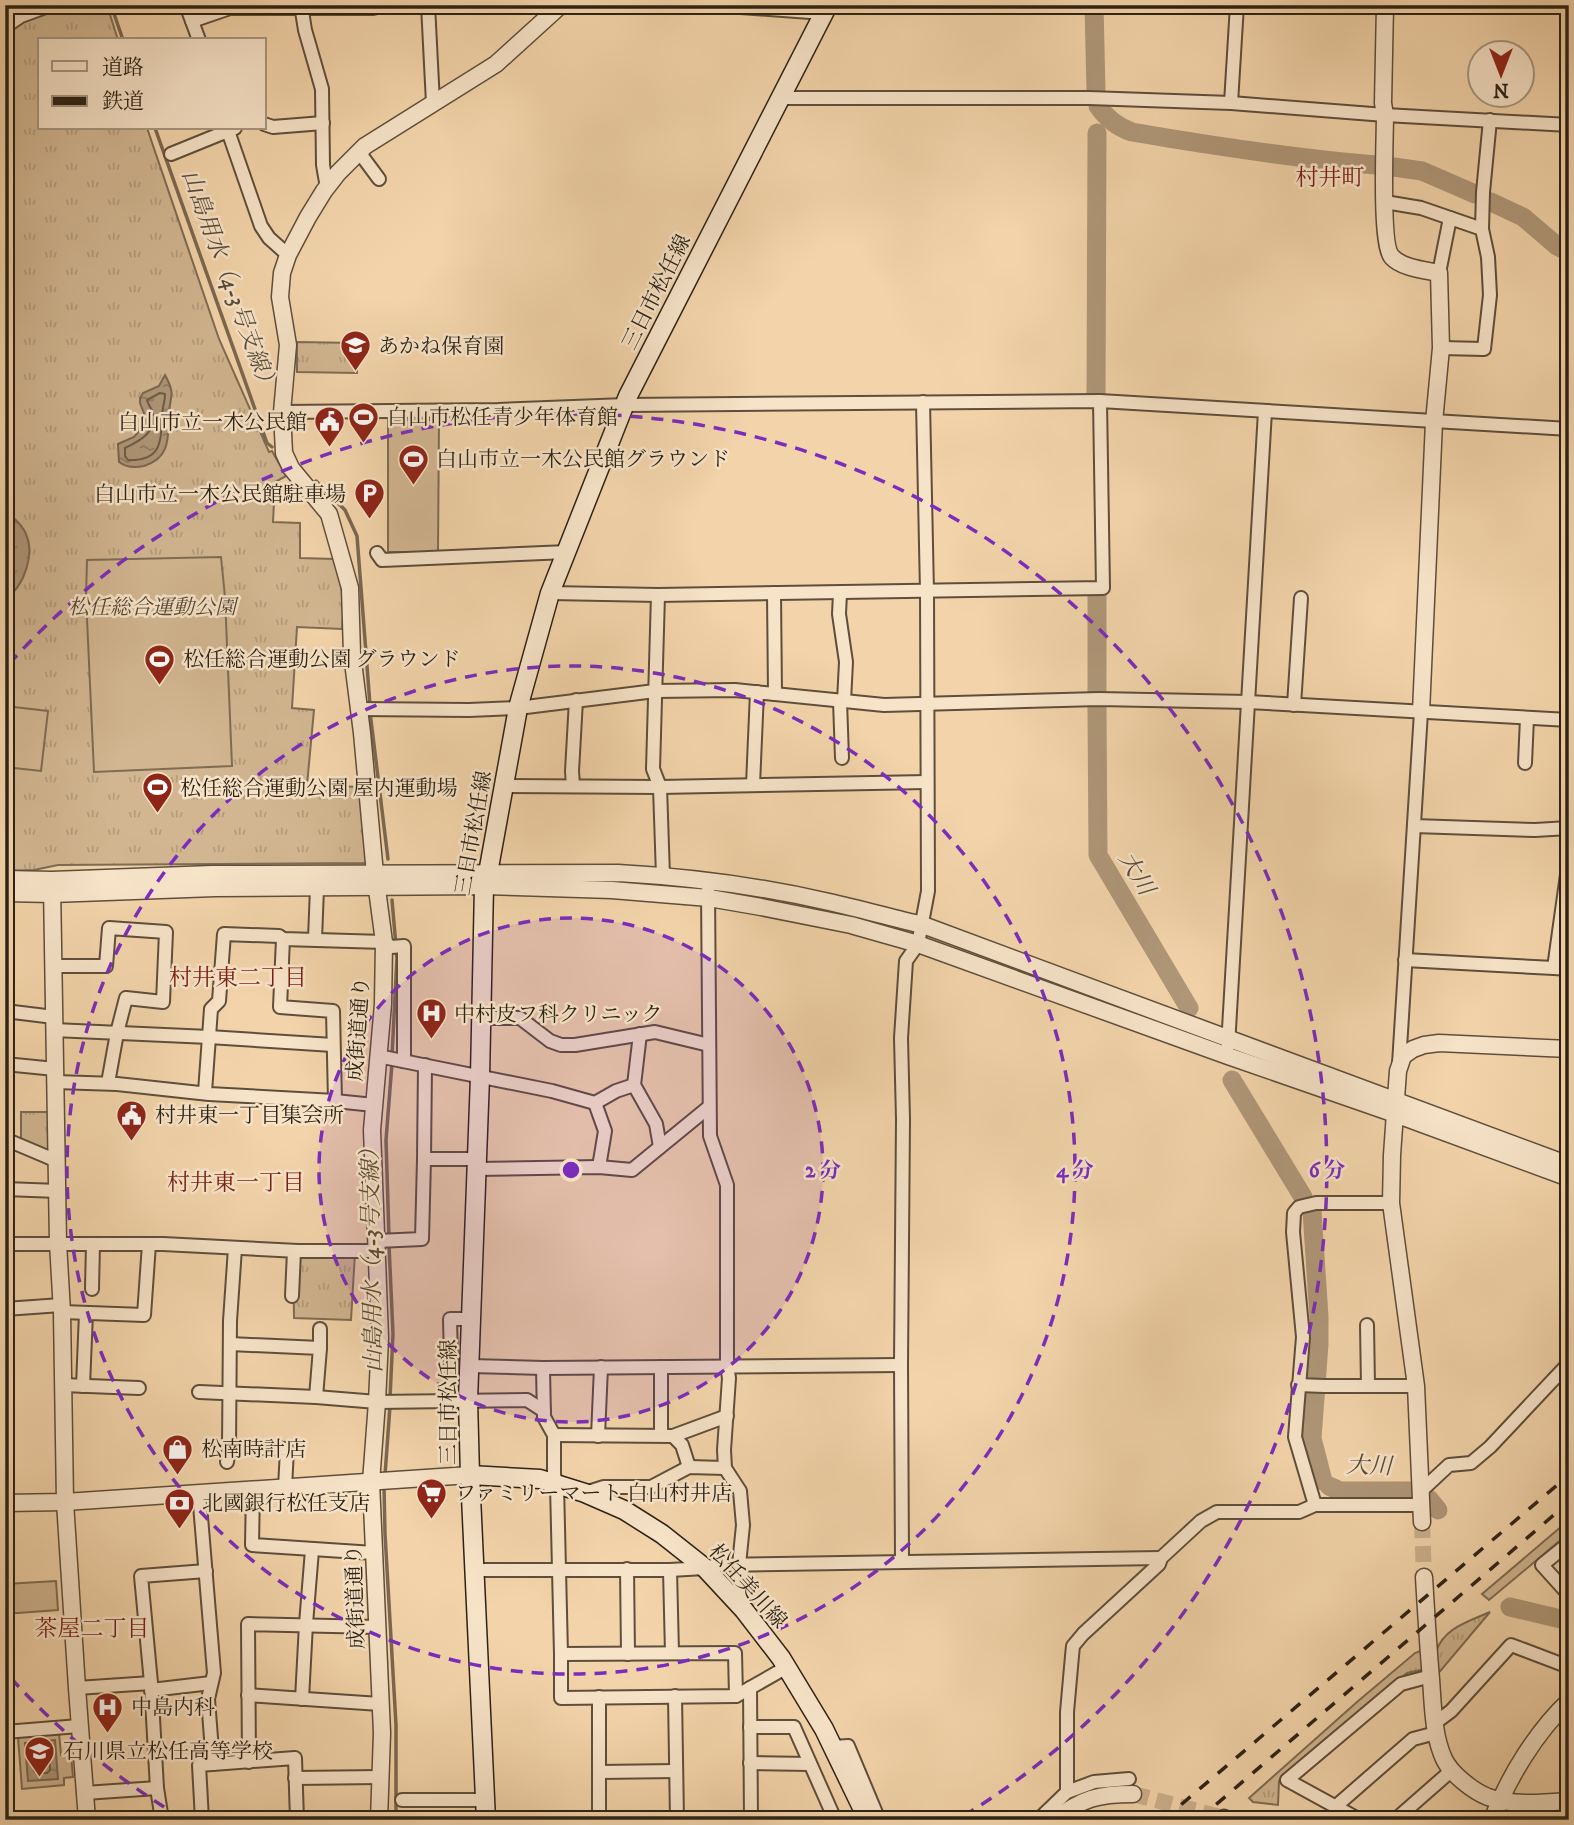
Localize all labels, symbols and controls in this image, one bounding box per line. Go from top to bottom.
legend [38,38,266,130]
north arrow [1466,38,1536,108]
text: 道路 [102,55,144,81]
text: N [1493,78,1509,101]
text: 鉄道 [102,89,144,115]
district label: 村井町 [1296,164,1365,193]
water label: 山島用水（4-3号支線） [175,166,283,397]
street label: 三日市松任線 [617,230,697,354]
school or university icon: あかね保育園 [338,329,372,373]
place label: あかね保育園 [378,334,504,360]
sports icon: 白山市松任青少年体育館 [347,400,381,444]
public building icon: 白山市立一木公民館 [313,405,347,449]
place label: 白山市松任青少年体育館 [387,405,618,431]
place label: 白山市立一木公民館 [118,410,307,436]
sports icon: 白山市立一木公民館グラウンド [396,442,430,486]
place label: 白山市立一木公民館グラウンド [436,447,730,473]
parking icon: 白山市立一木公民館駐車場 [352,477,386,521]
place label: 白山市立一木公民館駐車場 [94,482,346,508]
park label: 松任総合運動公園 [68,595,239,621]
sports icon: 松任総合運動公園 グラウンド [143,642,177,686]
place label: 松任総合運動公園 グラウンド [183,647,461,673]
street label: 三日市松任線 [450,769,498,897]
sports icon: 松任総合運動公園 屋内運動場 [140,771,174,815]
place label: 松任総合運動公園 屋内運動場 [180,776,458,802]
water label: 大川 [1111,847,1162,904]
district label: 村井東二丁目 [169,964,307,993]
street label: 成街道通り [342,976,376,1082]
hospital icon: 中村皮フ科クリニック [414,997,448,1041]
place label: 中村皮フ科クリニック [454,1002,663,1028]
public building icon: 村井東一丁目集会所 [115,1098,149,1142]
place label: 村井東一丁目集会所 [155,1103,344,1129]
water label: 山島用水（4-3号支線） [356,1137,389,1373]
centre of rings [559,1158,583,1182]
text: 2 分 [805,1158,841,1184]
text: 4 分 [1056,1158,1094,1184]
text: 6 分 [1309,1158,1345,1184]
district label: 村井東一丁目 [167,1169,305,1198]
street label: 三日市松任線 [436,1339,462,1465]
shop icon: 松南時計店 [161,1432,195,1476]
place label: 松南時計店 [201,1437,306,1463]
water label: 大川 [1345,1451,1395,1482]
supermarket icon: ファミリーマート 白山村井店 [415,1476,449,1520]
place label: ファミリーマート 白山村井店 [455,1481,732,1507]
bank icon: 北國銀行松任支店 [162,1486,196,1530]
place label: 北國銀行松任支店 [202,1491,370,1517]
street label: 松任美川線 [702,1539,792,1634]
street label: 成街道通り [341,1544,371,1650]
district label: 茶屋二丁目 [35,1615,150,1644]
hospital icon: 中島内科 [91,1690,125,1734]
place label: 中島内科 [131,1695,215,1721]
school or university icon: 石川県立松任高等学校 [23,1734,57,1778]
place label: 石川県立松任高等学校 [63,1739,273,1765]

